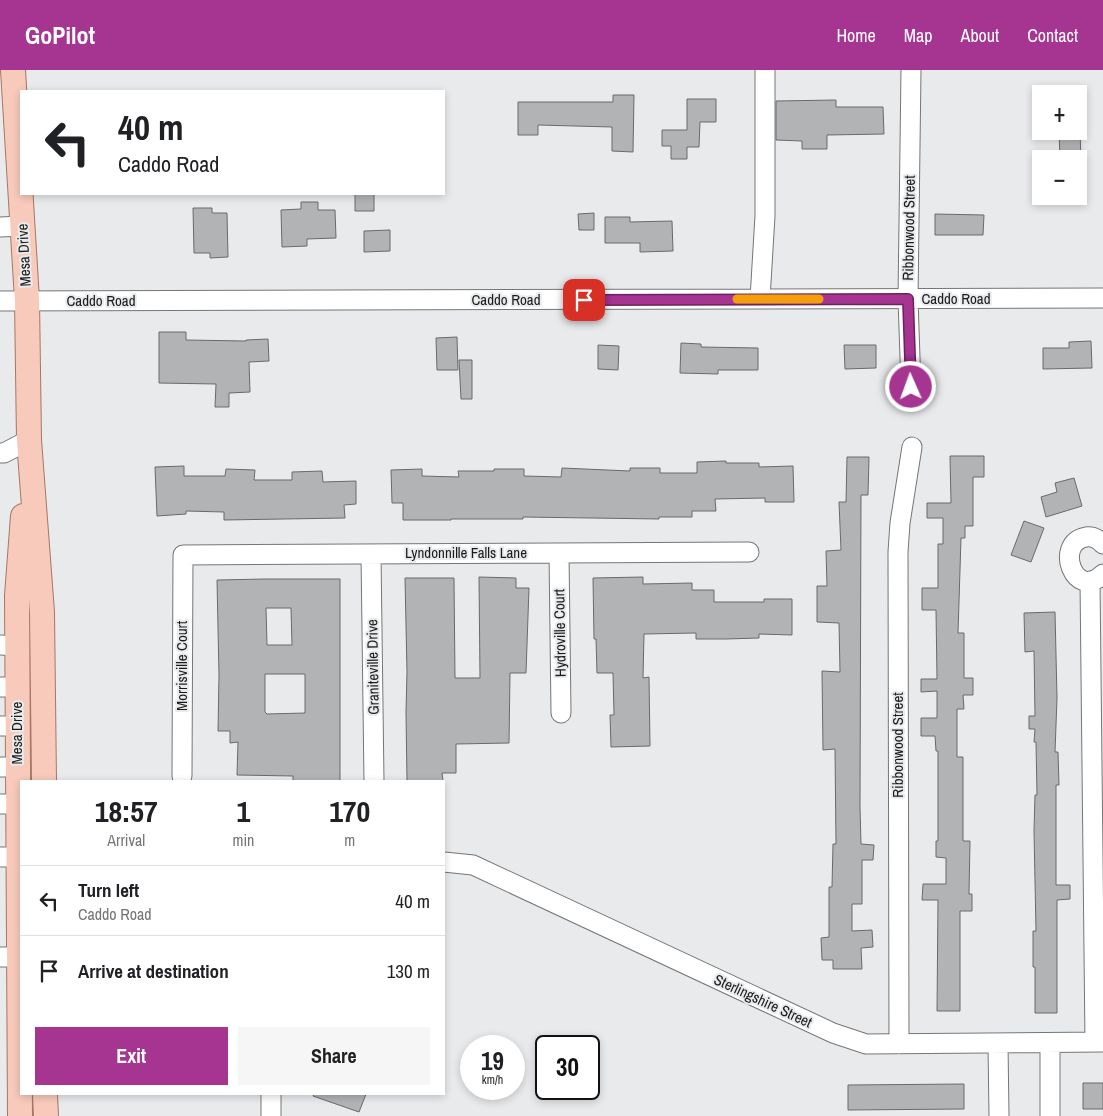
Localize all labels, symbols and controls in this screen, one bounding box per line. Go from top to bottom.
text: GoPilot [25,19,95,51]
text: Home [836,23,876,48]
text: Map [904,23,933,48]
text: About [961,23,999,48]
text: Contact [1027,23,1078,48]
map controls [1032,85,1087,205]
button: + [1032,85,1087,140]
text: 40 m [118,104,183,151]
icon: left [35,110,100,175]
text: Caddo Road [118,149,219,179]
button: − [1032,150,1087,205]
street label: Ribbonwood Street [897,175,920,281]
street label: Mesa Drive [11,223,36,287]
pin [563,279,605,321]
icon: arrive [570,286,598,314]
street label: Caddo Road [921,288,991,309]
street label: Caddo Road [471,289,541,310]
street label: Caddo Road [66,290,136,311]
position arrow [884,360,936,412]
street label: Lyndonnille Falls Lane [405,542,527,563]
street label: Hydroville Court [548,588,571,677]
street label: Graniteville Drive [361,619,384,715]
street label: Morrisville Court [171,620,192,711]
street label: Ribbonwood Street [887,692,908,798]
street label: Mesa Drive [6,701,27,764]
text: 18:57 [95,791,158,831]
text: 1 [237,791,250,831]
text: 170 [329,791,370,831]
text: Arrival [107,829,145,851]
text: min [232,829,254,851]
text: m [344,829,355,851]
text: Turn left [78,877,139,903]
icon: left [35,887,63,915]
text: 40 m [395,888,430,914]
text: Caddo Road [78,903,152,925]
icon: arrive [35,957,63,985]
text: Arrive at destination [78,958,229,984]
text: 130 m [387,958,430,984]
street label: Sterlingshire Street [711,969,816,1033]
button: Exit [35,1027,228,1085]
button: Share [238,1027,430,1085]
speed limit sign: 30 [535,1035,600,1100]
text: 19 [481,1044,504,1078]
text: km/h [482,1072,503,1088]

